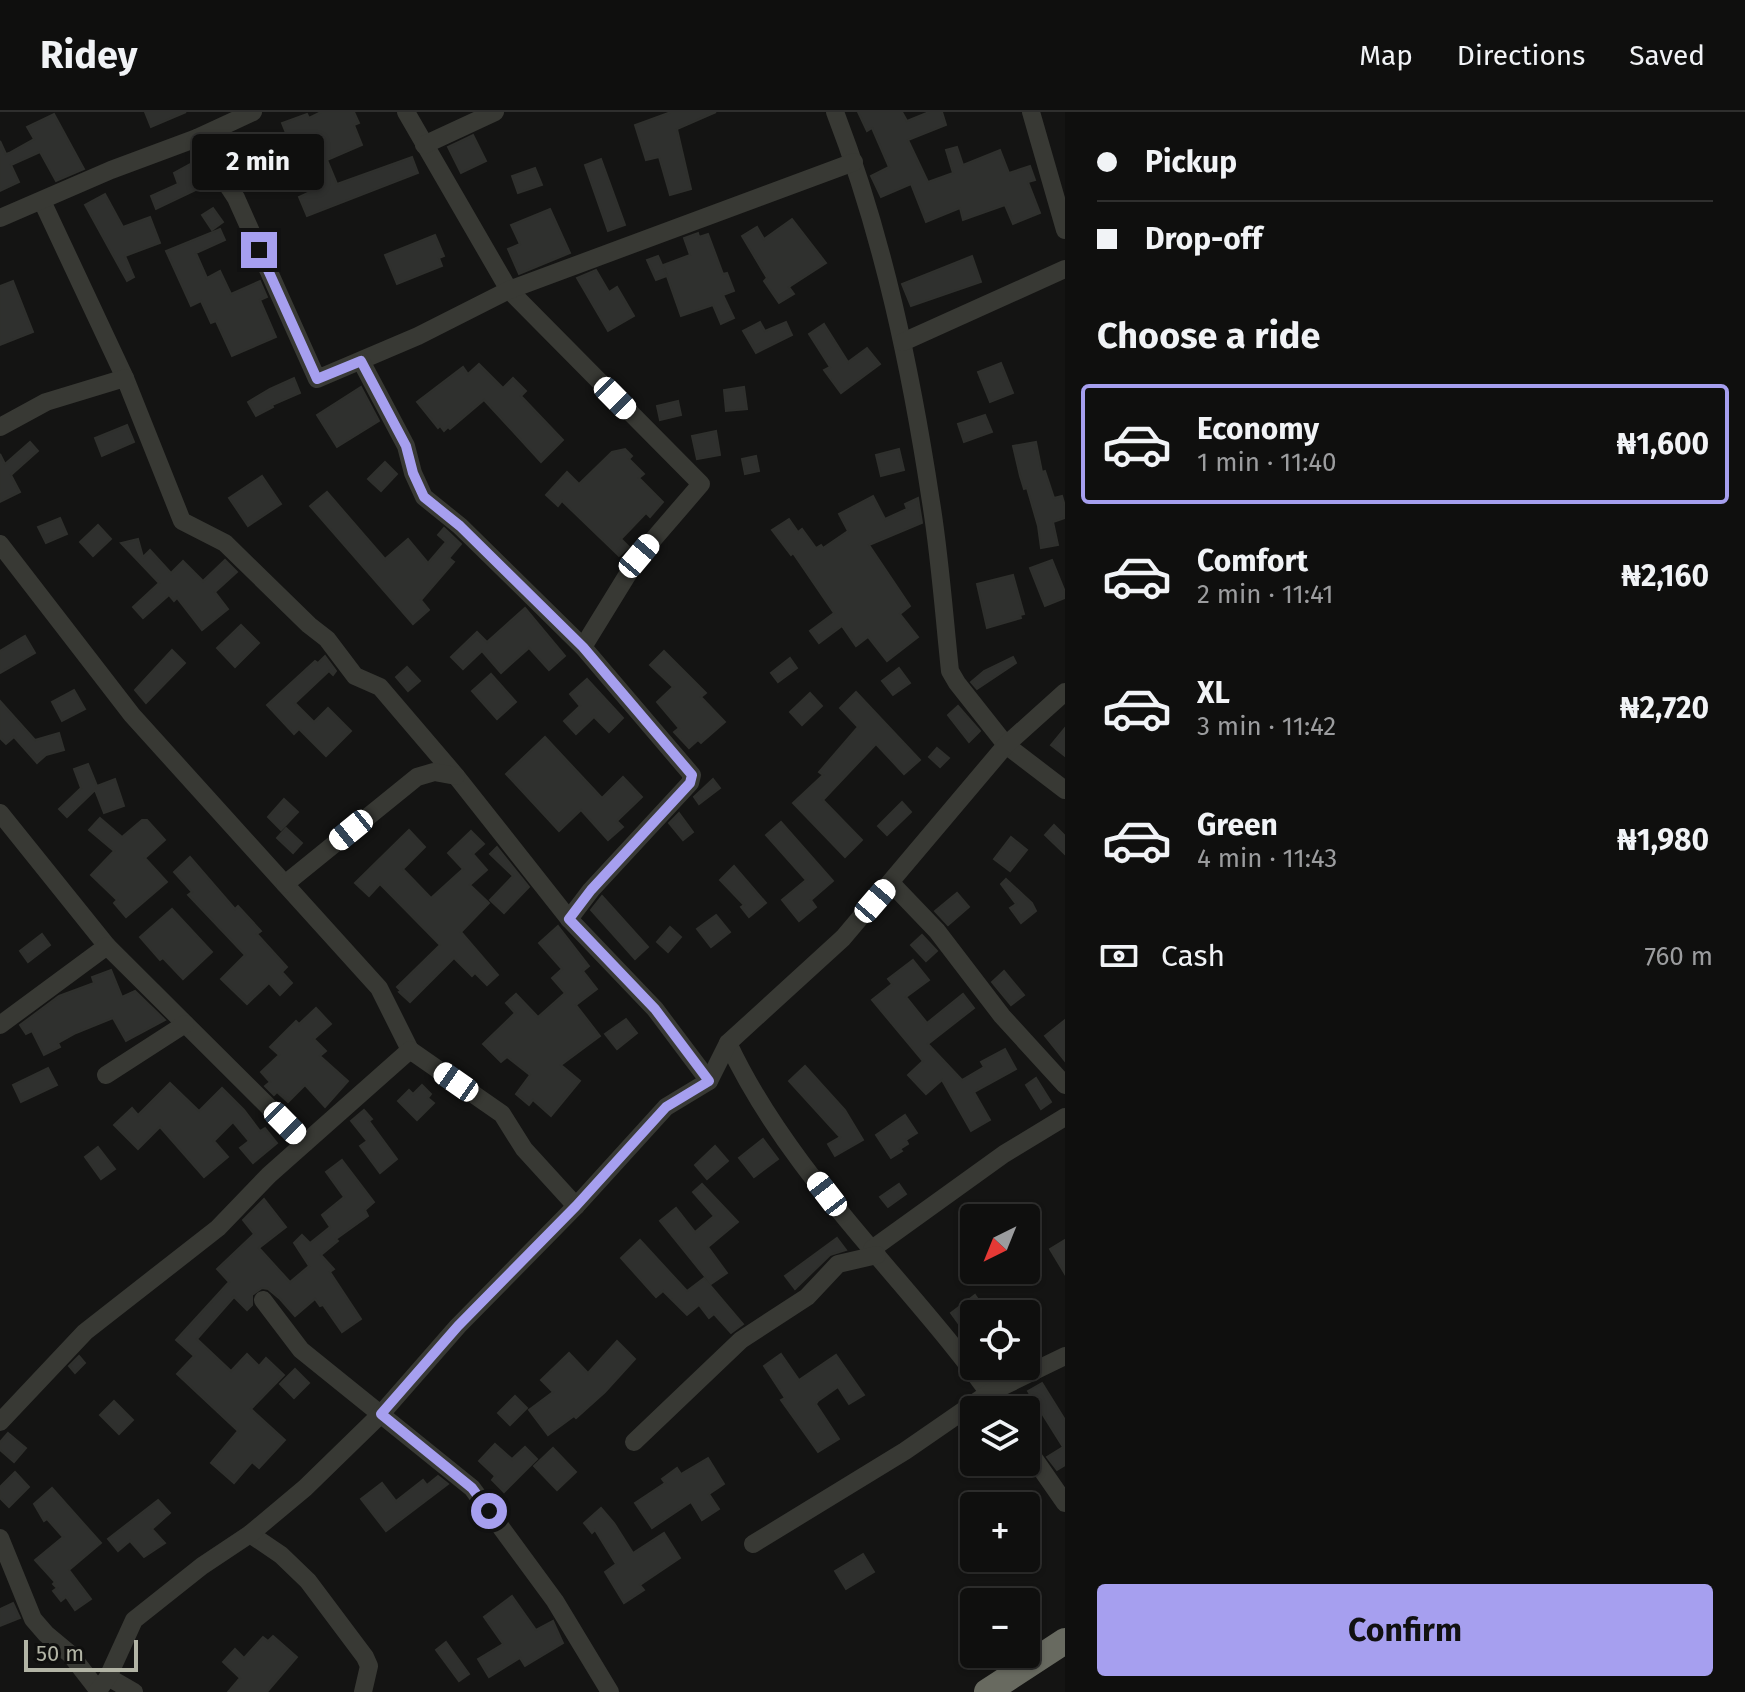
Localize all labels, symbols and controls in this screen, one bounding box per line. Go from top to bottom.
text: Ridey [40,32,137,78]
text: Map [1359,39,1413,72]
text: Directions [1457,39,1585,72]
text: Saved [1629,39,1705,72]
callout: 2 min [193,134,325,190]
text: Pickup [1145,144,1237,180]
text: 2 min [226,146,290,177]
text: Drop-off [1145,221,1262,257]
route end [241,232,277,268]
text: Choose a ride [1097,314,1320,358]
car [590,373,640,423]
icon: car [1101,408,1173,480]
text: Economy [1197,411,1319,447]
text: ₦1,600 [1616,426,1709,462]
text: 1 min · 11:40 [1197,447,1337,478]
car [614,530,664,582]
icon: car [1101,540,1173,612]
text: Comfort [1197,543,1308,579]
text: ₦2,160 [1621,558,1709,594]
text: 2 min · 11:41 [1197,579,1333,610]
icon: car [1101,672,1173,744]
text: XL [1197,675,1230,711]
text: ₦2,720 [1620,690,1709,726]
text: 3 min · 11:42 [1197,711,1336,742]
icon: car [1101,804,1173,876]
car [325,806,377,854]
text: Green [1197,807,1278,843]
text: ₦1,980 [1617,822,1709,858]
text: 4 min · 11:43 [1197,843,1337,874]
car [850,875,900,927]
icon: cash [1097,934,1141,978]
text: Cash [1161,938,1225,974]
text: 760 m [1645,941,1713,972]
car [429,1058,483,1106]
car [260,1098,310,1148]
car [803,1168,851,1220]
north arrow [960,1204,1040,1284]
map controls [960,1204,1040,1668]
button: locate [960,1300,1040,1380]
button: layers [960,1396,1040,1476]
button: + [960,1492,1040,1572]
route start [471,1493,507,1529]
button: Confirm [1097,1584,1713,1676]
button: − [960,1588,1040,1668]
scale bar [24,1636,138,1672]
text: 50 m [36,1640,84,1667]

